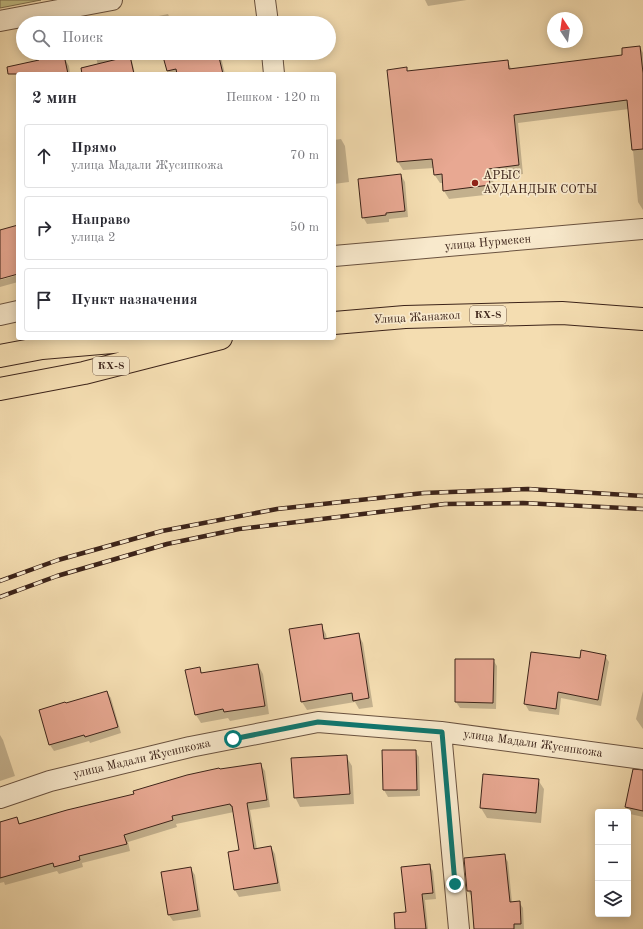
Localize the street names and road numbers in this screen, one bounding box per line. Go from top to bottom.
street label: улица Нурмекен [444,233,532,253]
road number: КХ-8 [470,306,506,324]
street label: Улица Жанажол [373,310,461,326]
road number: КХ-8 [93,357,129,375]
street label: улица Мадали Жусипкожа [463,728,603,760]
street label: улица Мадали Жусипкожа [72,737,212,781]

